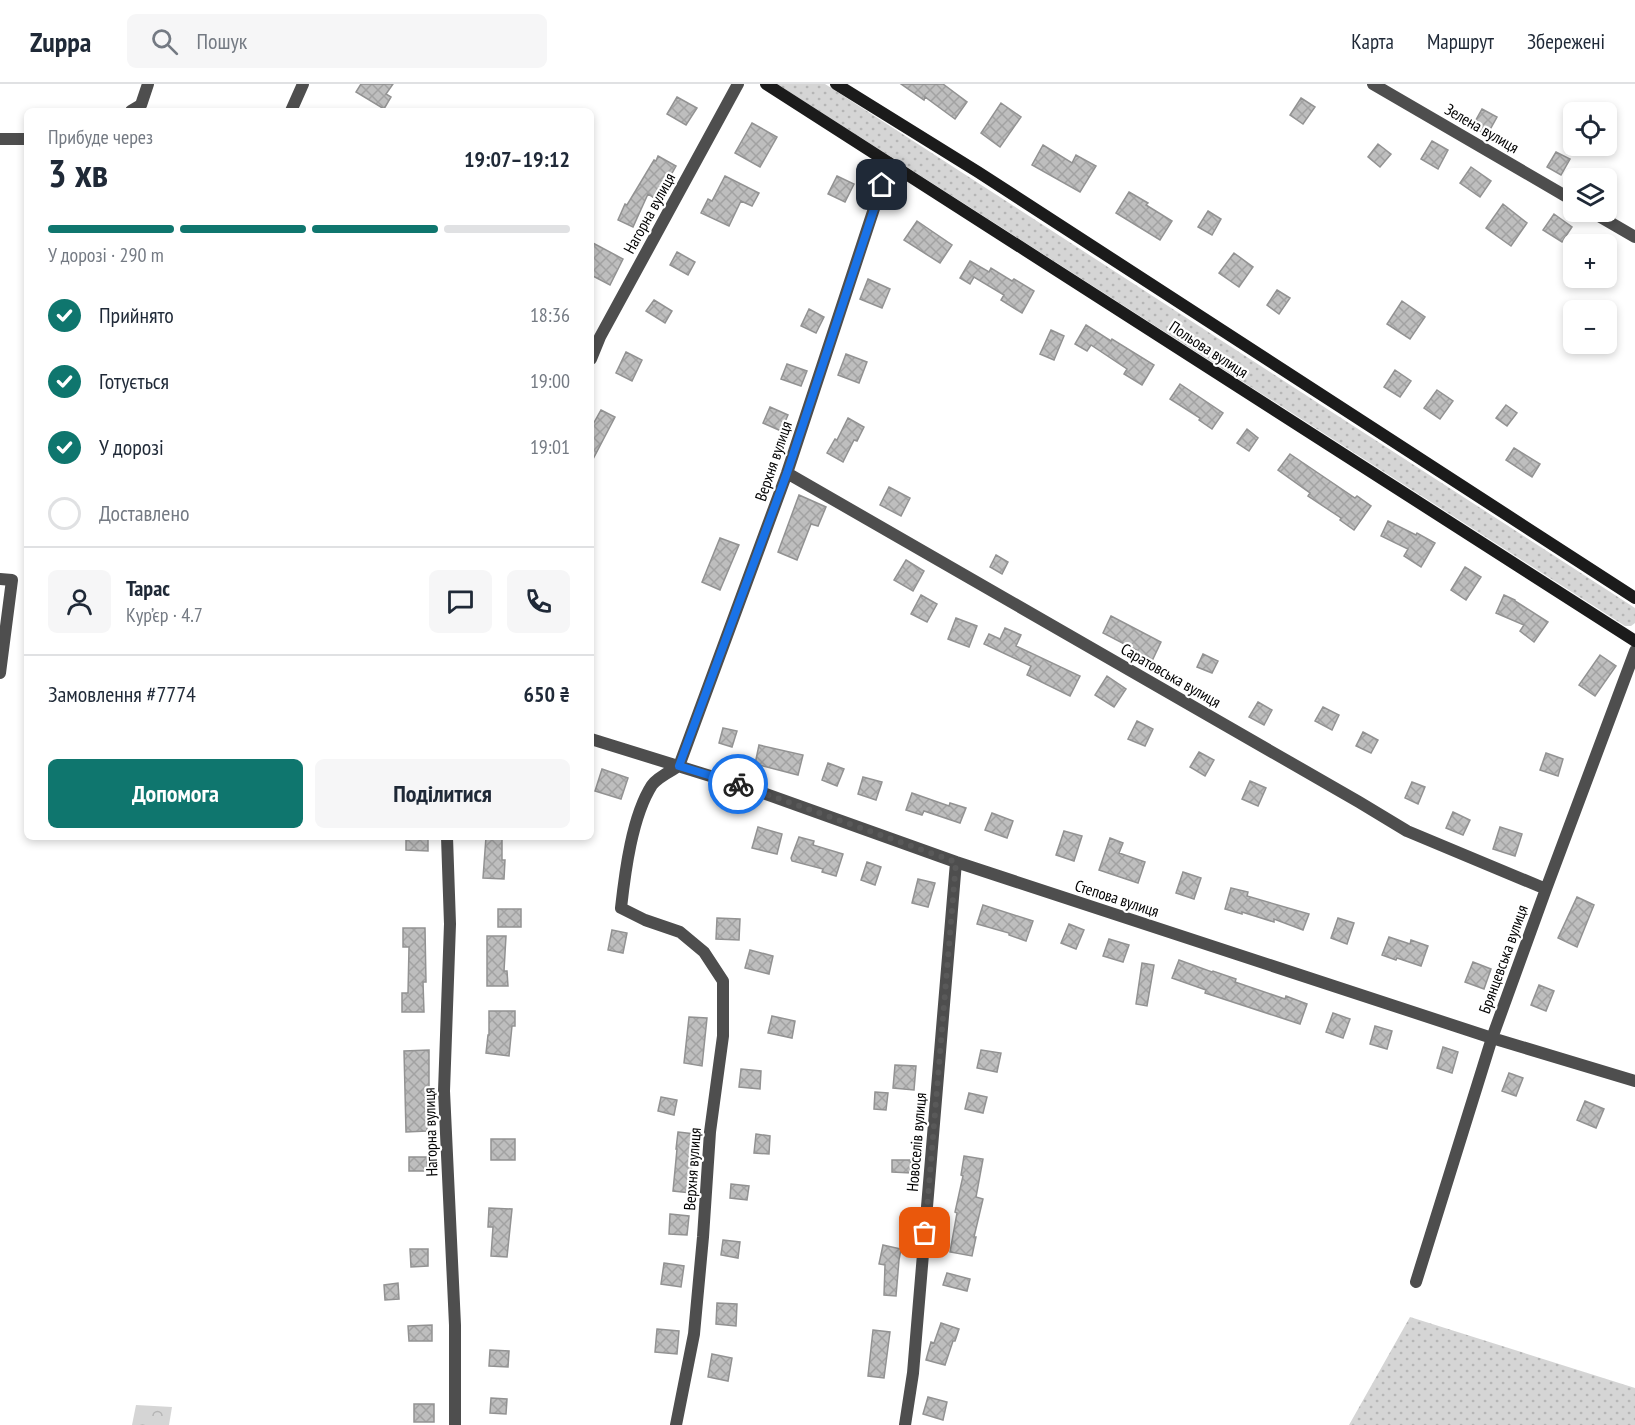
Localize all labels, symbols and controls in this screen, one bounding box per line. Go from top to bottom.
search box [127,14,547,68]
text: Zuppa [30,23,91,60]
icon: search [148,25,181,58]
text: Пошук [196,27,247,55]
text: Карта [1351,28,1394,55]
text: Маршрут [1427,28,1494,55]
text: Збережені [1527,28,1605,55]
street label: Зелена вулиця [1441,99,1523,157]
map controls [1563,102,1617,354]
button: locate [1563,102,1617,156]
text: Прибуде через [48,124,153,150]
text: 19:07–19:12 [464,145,570,173]
text: 3 хв [48,147,108,198]
pin [856,159,907,210]
icon: home [865,168,898,201]
button: layers [1563,168,1617,222]
street label: Нагорна вулиця [619,169,679,257]
button: + [1563,234,1617,288]
text: У дорозі · 290 m [48,242,164,268]
icon: check [48,299,81,332]
button: − [1563,300,1617,354]
text: Прийнято [99,301,174,329]
text: 18:36 [530,302,570,328]
street label: Польова вулиця [1166,316,1252,382]
icon: check [48,365,81,398]
text: Готується [99,367,169,395]
text: 19:00 [530,368,570,394]
street label: Верхня вулиця [750,418,796,504]
icon: check [48,431,81,464]
text: У дорозі [99,433,164,461]
text: 19:01 [530,434,570,460]
text: Доставлено [99,499,189,527]
button: person [48,570,111,633]
button: chat [429,570,492,633]
button: phone [507,570,570,633]
text: Тарас [126,574,170,602]
text: Кур’єр · 4.7 [126,602,203,628]
street label: Саратовська вулиця [1117,638,1225,712]
text: Замовлення #7774 [48,680,196,708]
text: 650 ₴ [523,680,570,708]
courier [708,754,768,814]
button: Допомога [48,759,303,828]
button: Поділитися [315,759,570,828]
icon: bike [722,768,755,801]
street label: Степова вулиця [1072,875,1162,921]
street label: Брянцевська вулиця [1474,902,1532,1016]
street label: Нагорна вулиця [418,1087,442,1177]
street label: Новоселів вулиця [902,1092,930,1192]
street label: Верхня вулиця [679,1127,705,1211]
pin [899,1207,950,1258]
icon: bag [908,1216,941,1249]

